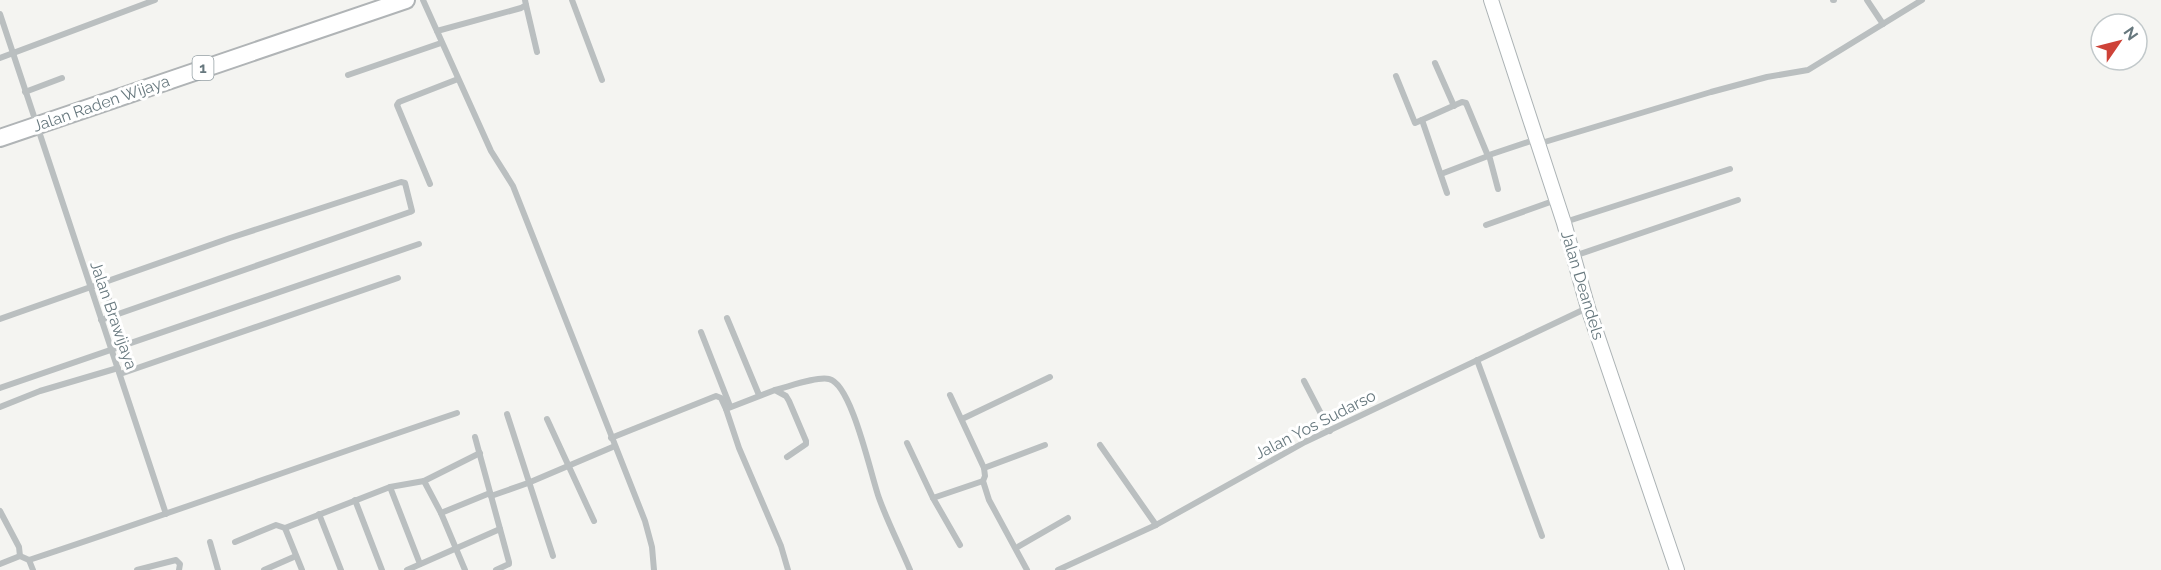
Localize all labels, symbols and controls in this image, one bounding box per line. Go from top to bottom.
north arrow [2089,12,2149,72]
text: N [2120,23,2142,44]
road number: 1 [192,56,214,80]
street label: Jalan Raden Wijaya [30,71,172,136]
street label: Jalan Deandels [1557,228,1608,342]
street label: Jalan Brawijaya [86,259,141,372]
street label: Jalan Yos Sudarso [1252,386,1379,463]

